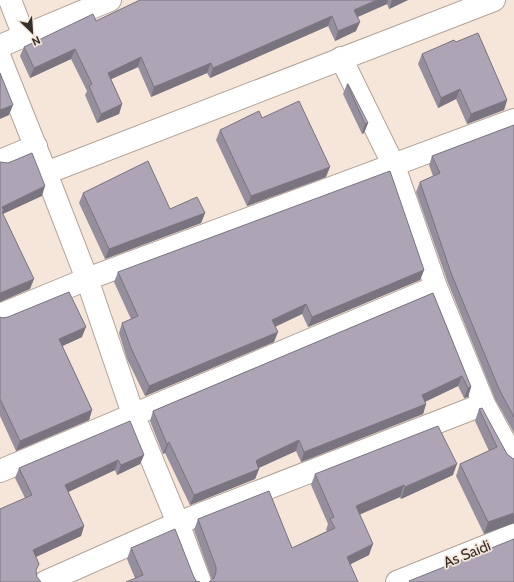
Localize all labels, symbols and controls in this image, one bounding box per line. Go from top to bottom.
north arrow [12,12,52,52]
text: N [30,33,43,49]
street label: As Saidi [441,536,493,572]

